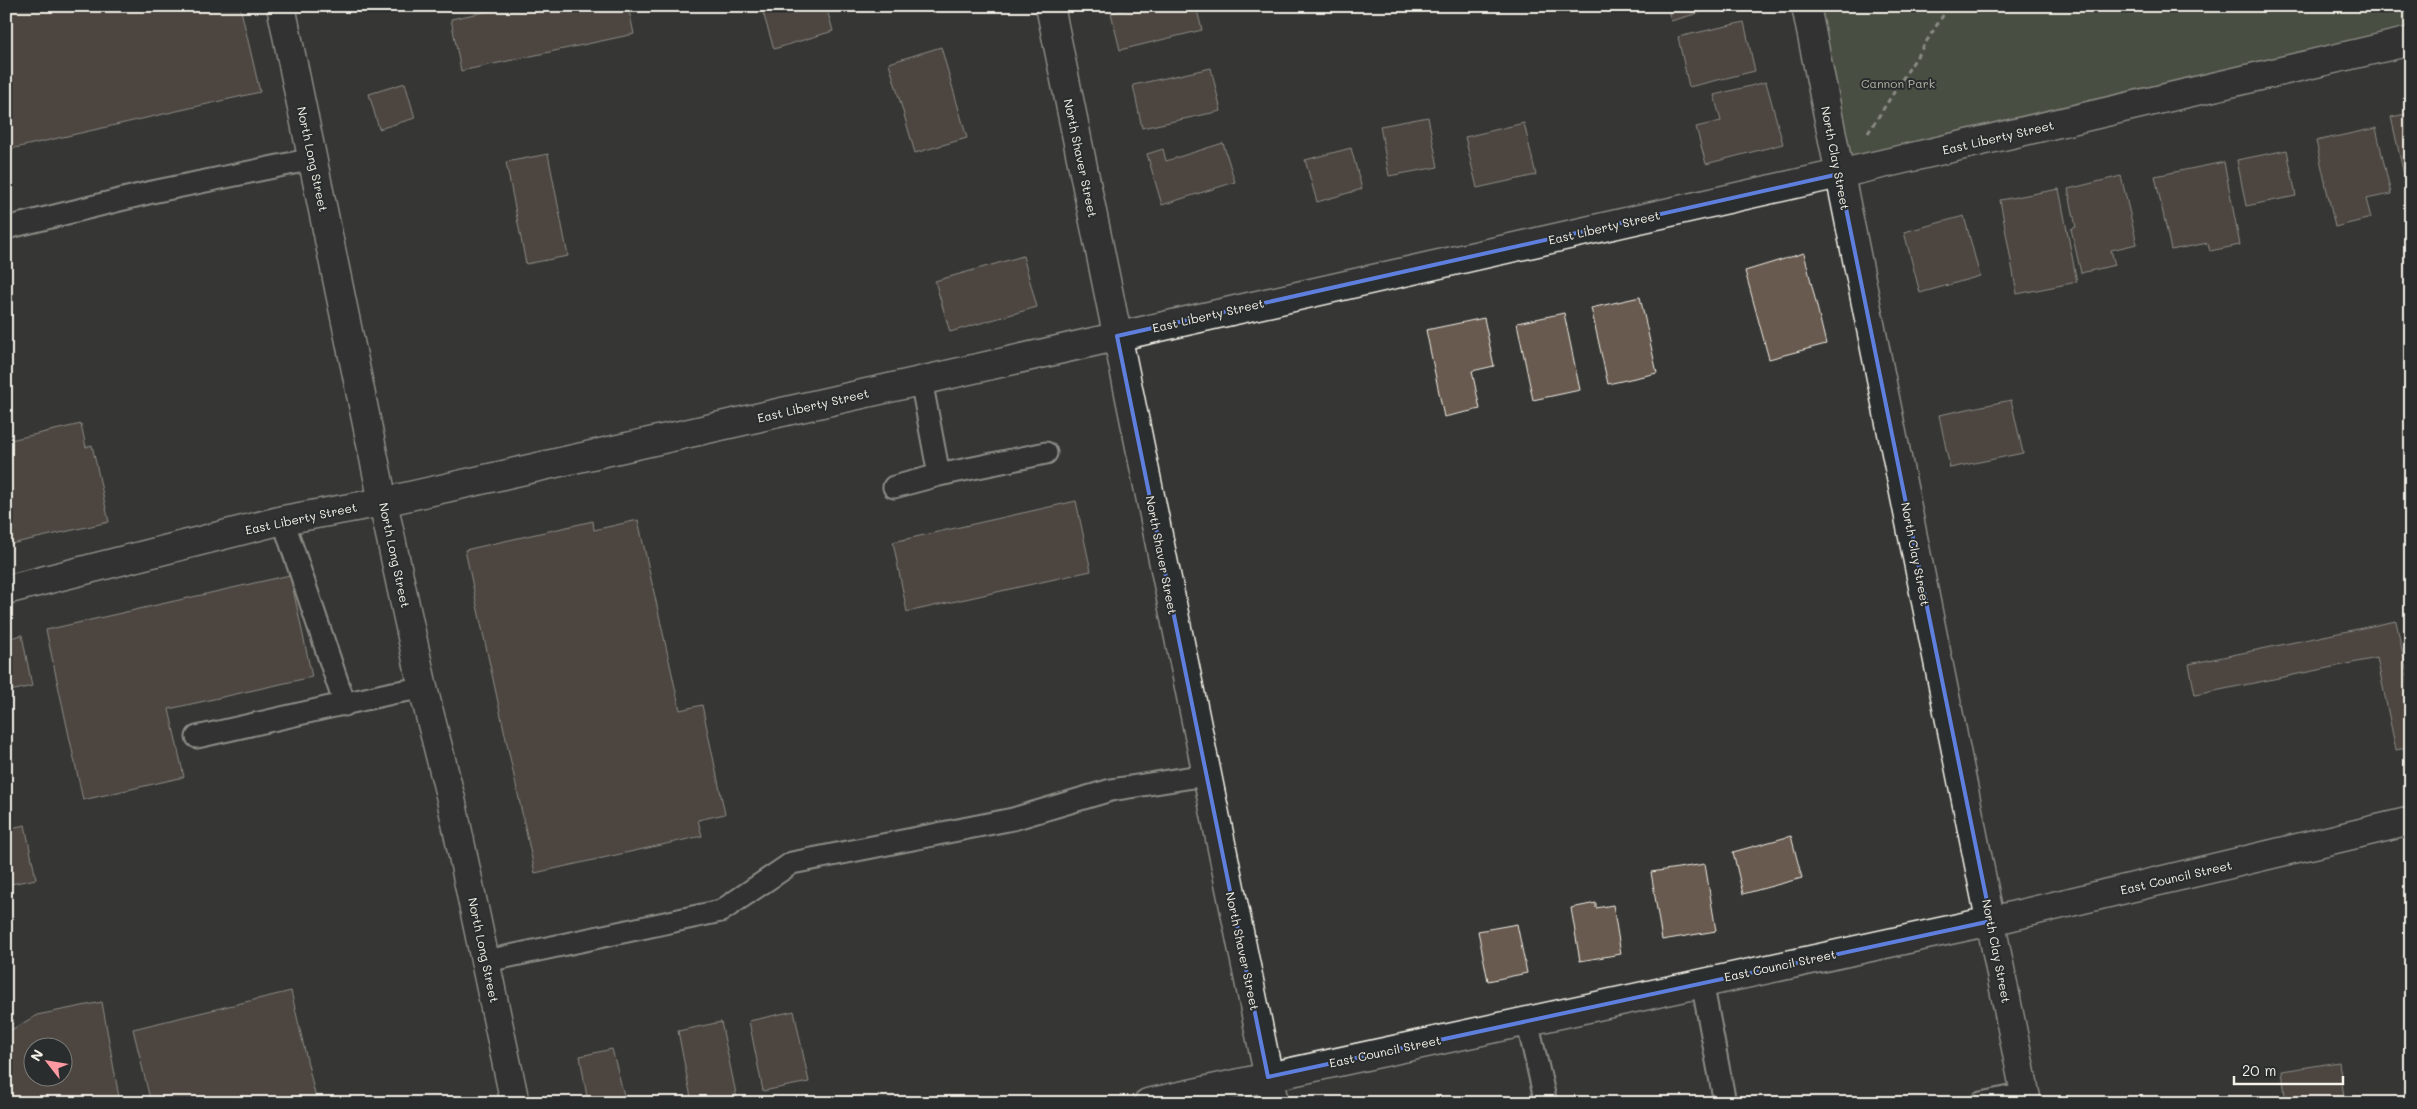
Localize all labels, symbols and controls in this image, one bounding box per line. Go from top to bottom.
park label: Cannon Park [1861,75,1935,91]
street label: North Shaver Street [1061,97,1101,219]
street label: North Long Street [294,105,332,213]
street label: North Clay Street [1818,105,1854,211]
street label: East Liberty Street [1941,116,2055,158]
street label: East Liberty Street [1547,206,1661,248]
street label: East Liberty Street [1151,294,1265,336]
street label: East Liberty Street [756,384,870,426]
street label: North Shaver Street [1143,494,1181,616]
street label: East Liberty Street [244,498,358,538]
street label: North Long Street [376,501,414,609]
street label: North Clay Street [1898,501,1934,607]
street label: East Council Street [2119,856,2233,898]
street label: North Shaver Street [1223,890,1263,1012]
street label: North Long Street [465,896,503,1004]
street label: North Clay Street [1979,898,2015,1004]
street label: East Council Street [1723,945,1837,985]
street label: East Council Street [1328,1031,1442,1071]
north arrow [22,1036,72,1086]
text: N [26,1046,47,1065]
scale bar [2234,1054,2343,1086]
text: 20 m [2242,1060,2276,1080]

